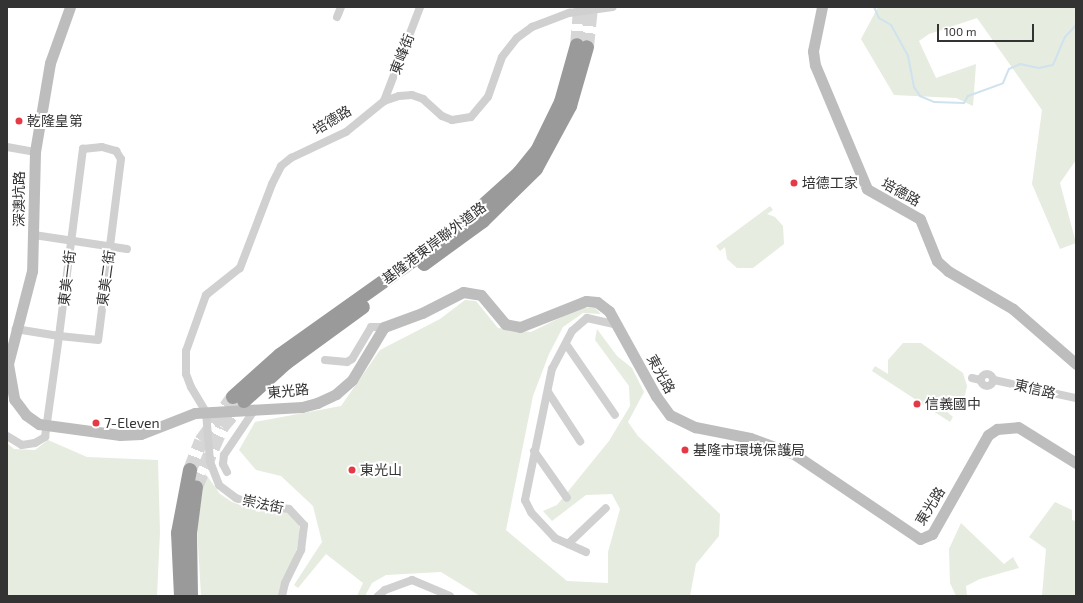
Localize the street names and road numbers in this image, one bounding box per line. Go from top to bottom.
street label: 東峰街 [387,31,417,77]
street label: 培德路 [310,102,354,138]
street label: 深澳坑路 [11,171,27,227]
street label: 培德路 [879,174,923,210]
street label: 基隆港東岸聯外道路 [379,198,489,288]
street label: 東美一街 [55,249,79,307]
street label: 東美二街 [94,249,118,307]
street label: 東光路 [643,352,679,396]
street label: 東信路 [1013,376,1057,402]
street label: 東光路 [266,380,310,402]
street label: 東光路 [912,484,948,528]
street label: 崇法街 [241,491,285,517]

